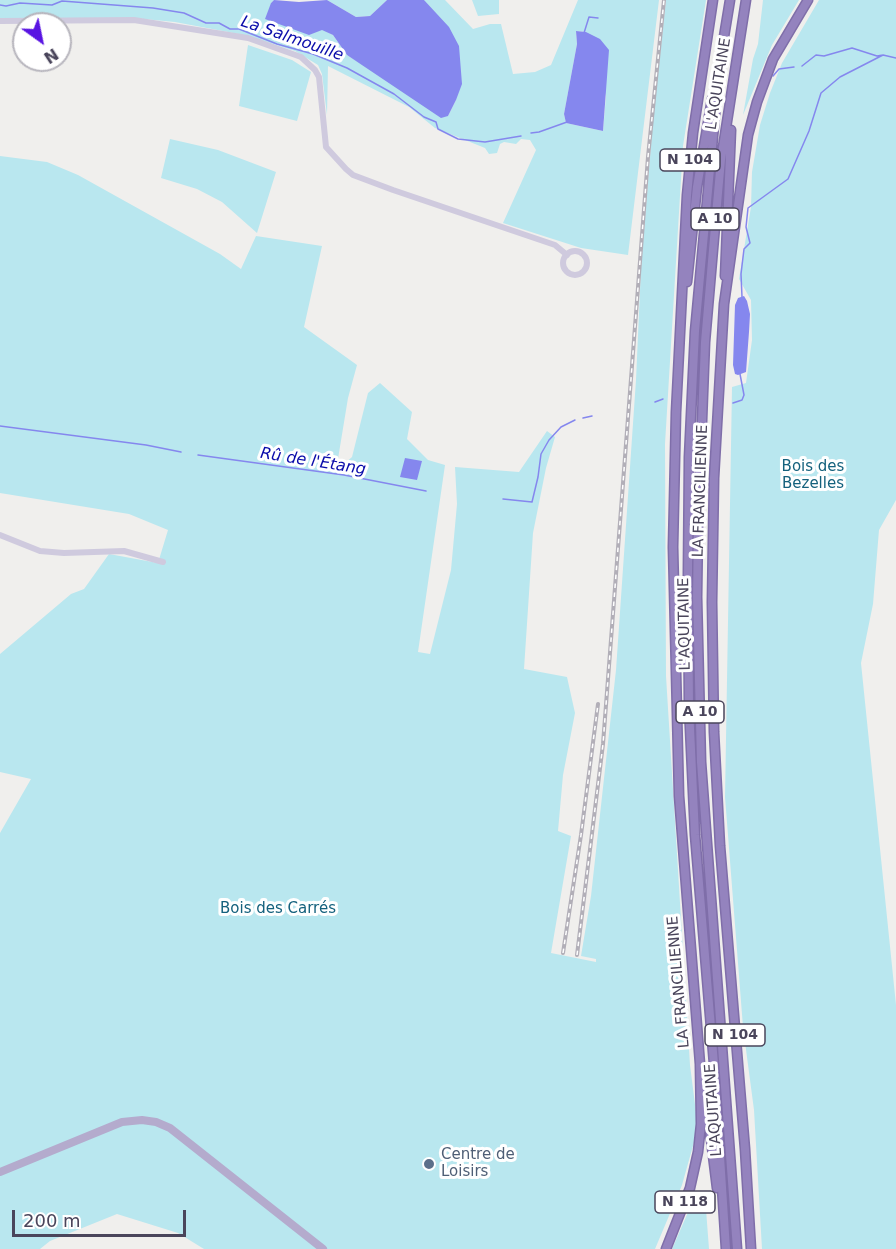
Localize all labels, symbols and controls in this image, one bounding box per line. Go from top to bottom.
north arrow [12,12,72,72]
water label: La Salmouille [238,13,346,65]
street label: L'AQUITAINE [703,37,735,131]
text: N [40,44,62,67]
road number: N 104 [660,149,720,171]
road number: A 10 [691,208,739,230]
street label: LA FRANCILIENNE [690,424,712,558]
water label: Rû de l'Étang [259,444,367,480]
park label: Bois des Bezelles [782,458,844,493]
street label: L'AQUITAINE [675,577,695,671]
road number: A 10 [676,701,724,723]
park label: Bois des Carrés [220,900,336,918]
street label: LA FRANCILIENNE [664,915,694,1049]
road number: N 104 [705,1024,765,1046]
street label: L'AQUITAINE [702,1063,726,1157]
place label: Centre de Loisirs [441,1146,515,1181]
marker: Centre de Loisirs [422,1157,436,1171]
road number: N 118 [655,1191,715,1213]
scale bar [15,1198,189,1236]
text: 200 m [23,1210,81,1231]

